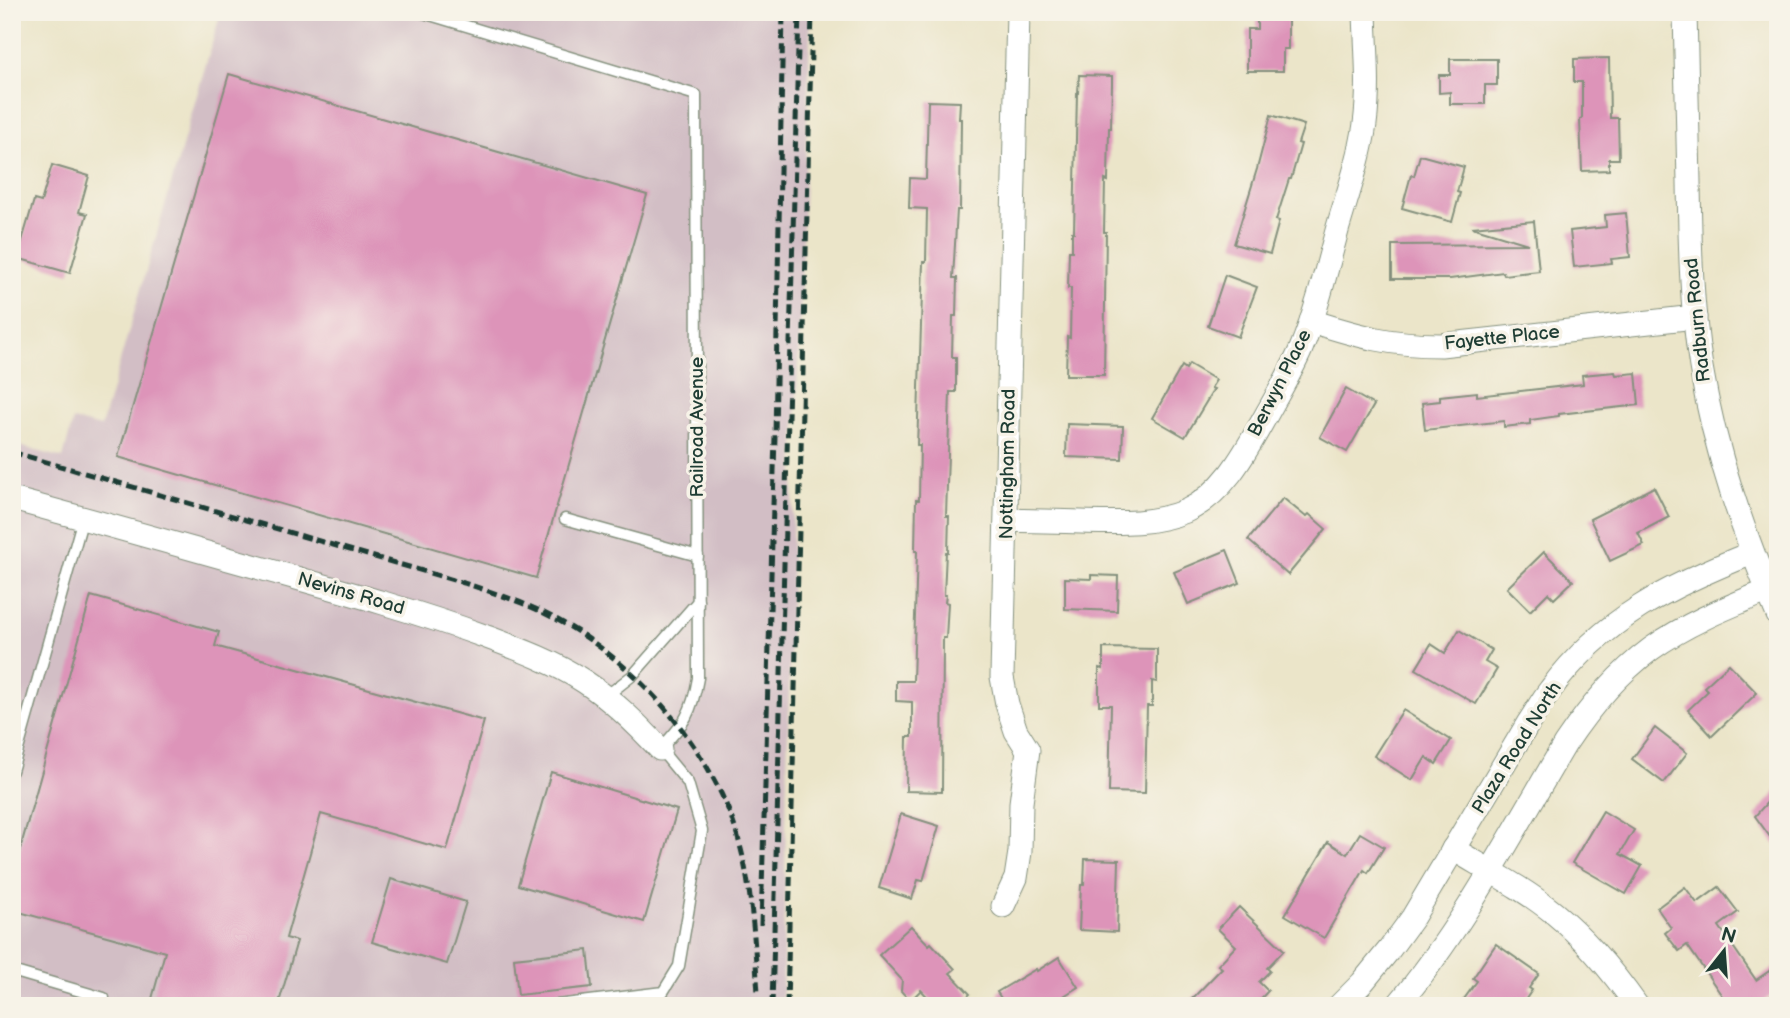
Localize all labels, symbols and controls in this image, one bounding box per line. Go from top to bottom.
street label: Radburn Road [1680,257,1716,383]
street label: Fayette Place [1443,321,1561,355]
street label: Berwyn Place [1243,326,1317,440]
street label: Railroad Avenue [686,357,709,497]
street label: Nottingham Road [995,388,1021,540]
street label: Nevins Road [295,568,407,620]
street label: Plaza Road North [1467,678,1567,818]
north arrow [1688,916,1758,986]
text: N [1718,923,1739,949]

